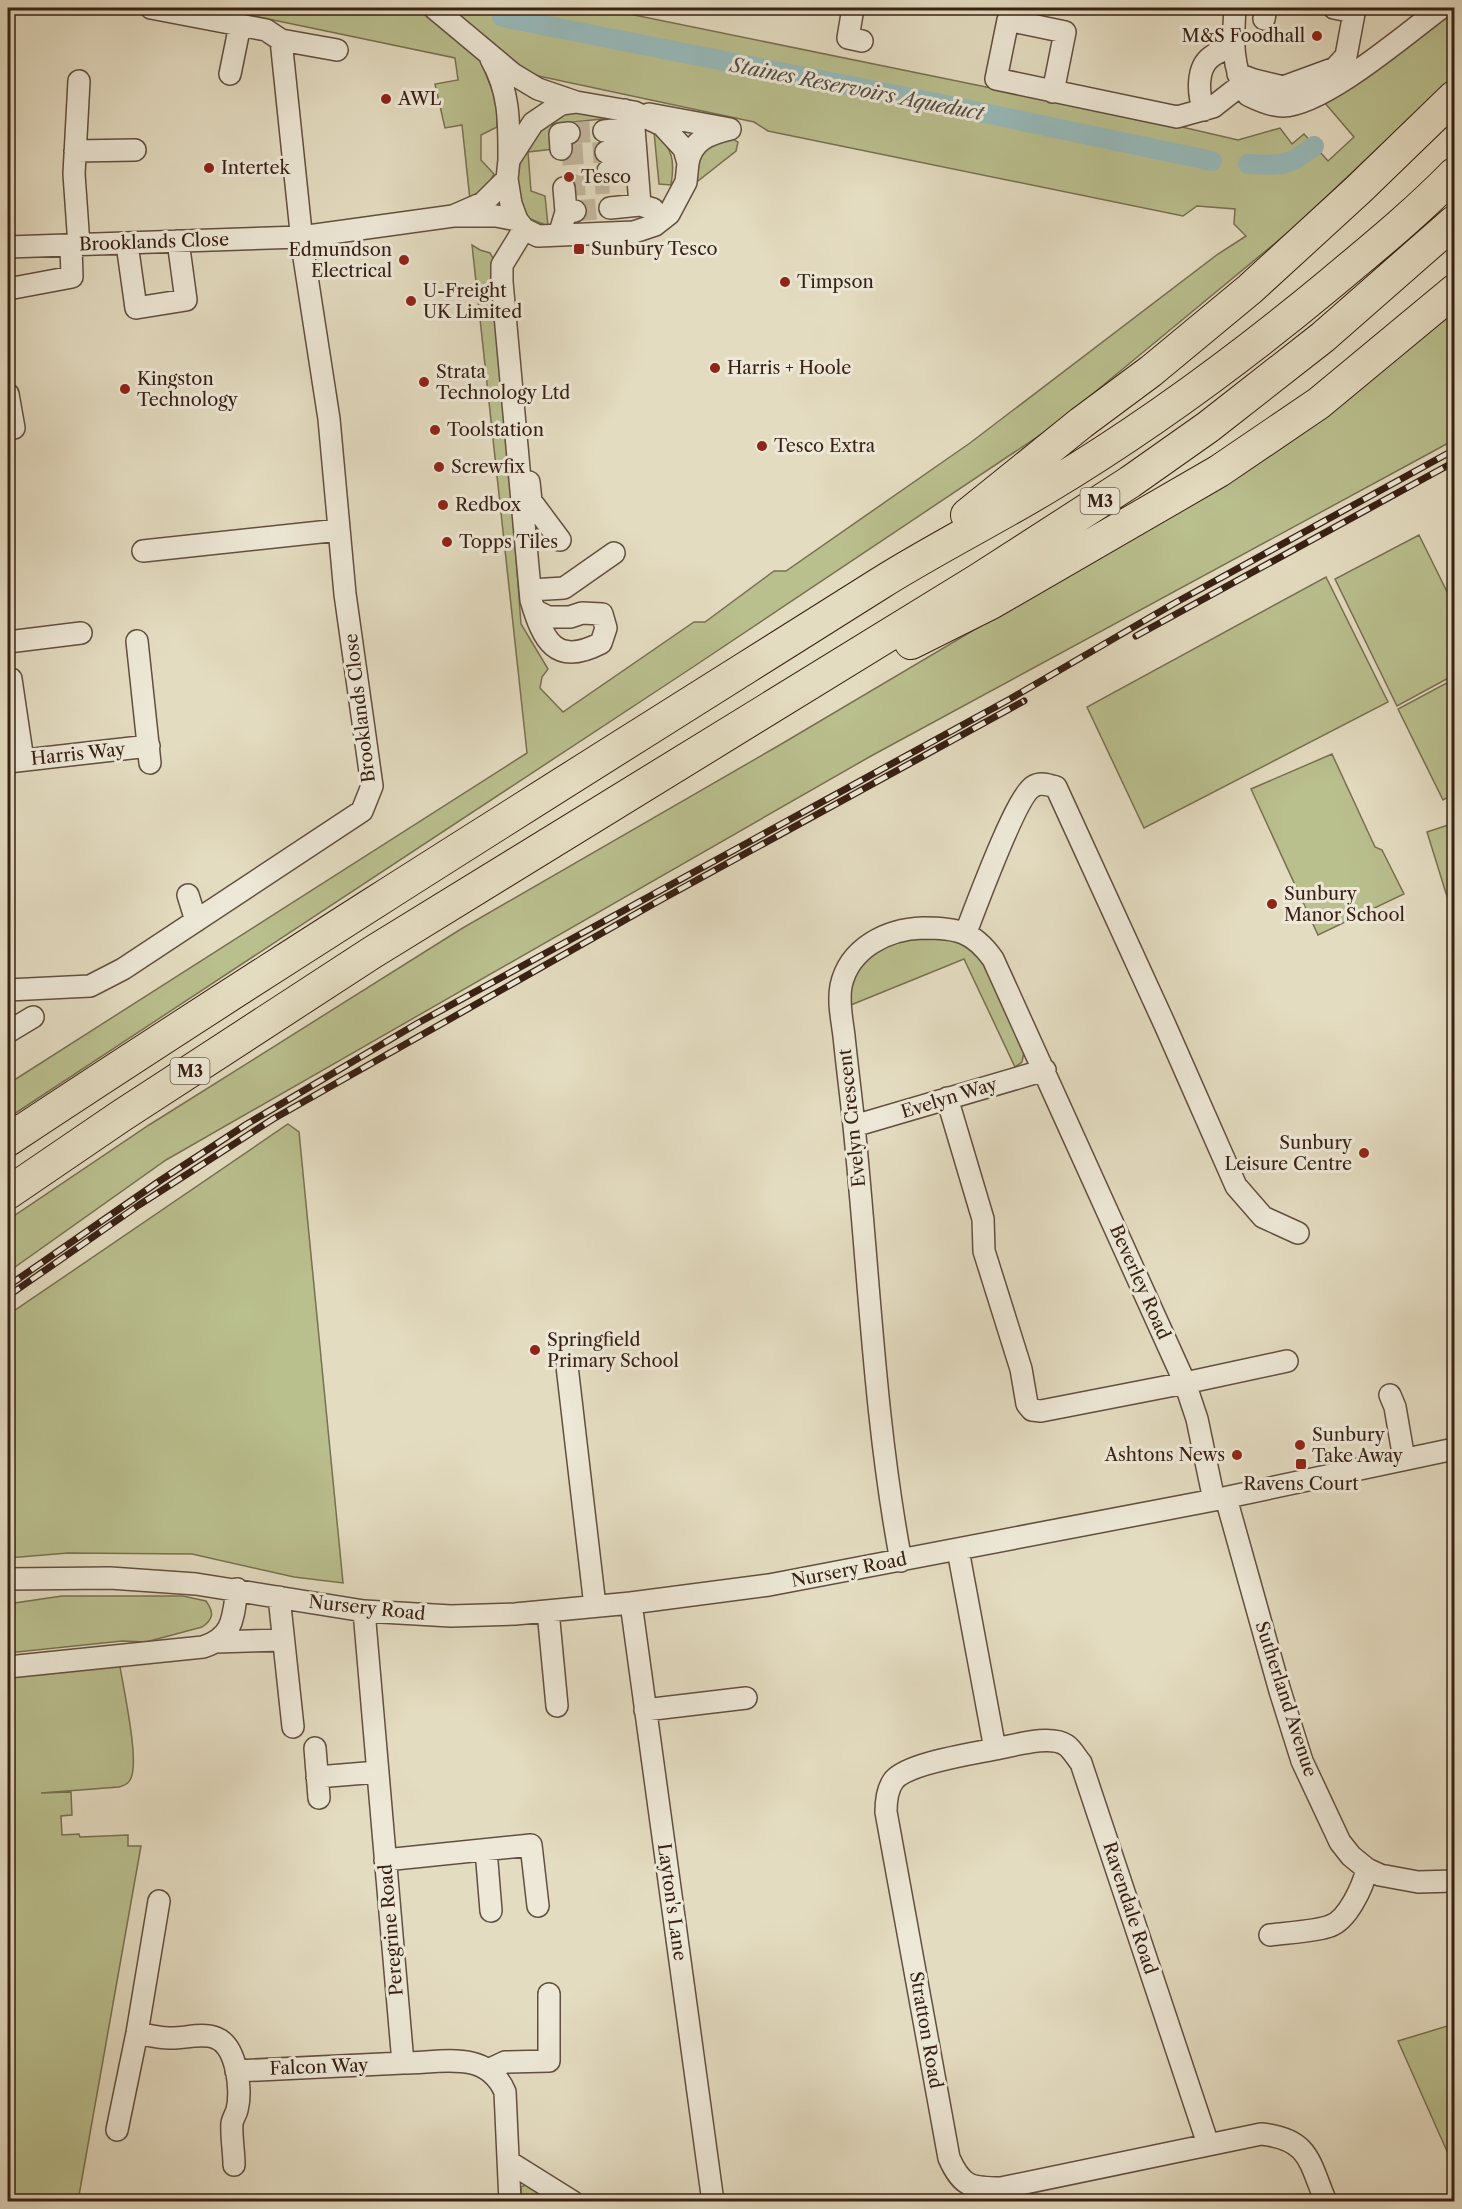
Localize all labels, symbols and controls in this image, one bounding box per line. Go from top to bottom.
place label: M&S Foodhall [1182,25,1305,47]
marker: M&S Foodhall [1310,29,1324,43]
water label: Staines Reservoirs Aqueduct [727,52,986,126]
place label: AWL [397,88,442,110]
marker: AWL [379,92,393,106]
place label: Intertek [221,157,292,179]
marker: Intertek [202,161,216,175]
place label: Tesco [581,166,631,188]
marker: Tesco [562,170,576,184]
street label: Brooklands Close [79,228,229,256]
place label: Sunbury Tesco [591,238,718,260]
place label: Edmundson Electrical [288,239,392,282]
marker: Sunbury Tesco [572,242,586,256]
marker: Edmundson Electrical [397,253,411,267]
place label: Timpson [797,271,874,293]
marker: Timpson [778,275,792,289]
place label: U-Freight UK Limited [423,280,522,323]
marker: U-Freight UK Limited [404,294,418,308]
place label: Harris + Hoole [727,357,851,379]
place label: Strata Technology Ltd [436,361,570,404]
marker: Harris + Hoole [708,361,722,375]
place label: Kingston Technology [137,368,239,411]
marker: Strata Technology Ltd [417,375,431,389]
marker: Kingston Technology [118,382,132,396]
place label: Toolstation [447,419,544,441]
marker: Toolstation [428,423,442,437]
place label: Tesco Extra [774,435,876,457]
marker: Tesco Extra [755,439,769,453]
place label: Screwfix [451,456,526,478]
marker: Screwfix [432,460,446,474]
road number: M3 [1080,488,1120,514]
place label: Redbox [455,494,521,516]
marker: Redbox [436,498,450,512]
place label: Topps Tiles [459,531,558,553]
marker: Topps Tiles [440,535,454,549]
street label: Brooklands Close [340,632,380,784]
street label: Harris Way [30,738,127,770]
place label: Sunbury Manor School [1284,883,1405,926]
marker: Sunbury Manor School [1265,897,1279,911]
street label: Evelyn Crescent [834,1047,870,1188]
road number: M3 [170,1058,210,1084]
street label: Evelyn Way [898,1073,1001,1123]
place label: Sunbury Leisure Centre [1224,1132,1353,1175]
marker: Sunbury Leisure Centre [1357,1146,1371,1160]
street label: Beverley Road [1105,1221,1175,1343]
place label: Springfield Primary School [547,1329,679,1372]
marker: Springfield Primary School [528,1343,542,1357]
place label: Sunbury Take Away [1312,1424,1404,1467]
marker: Sunbury Take Away [1293,1438,1307,1452]
place label: Ashtons News [1104,1444,1225,1466]
marker: Ashtons News [1230,1448,1244,1462]
marker: Ravens Court [1294,1457,1308,1471]
place label: Ravens Court [1243,1473,1359,1495]
street label: Nursery Road [789,1548,909,1592]
street label: Nursery Road [307,1591,427,1625]
street label: Sutherland Avenue [1250,1618,1322,1780]
street label: Ravendale Road [1098,1839,1162,1977]
street label: Layton's Lane [653,1842,691,1962]
street label: Peregrine Road [374,1863,408,1997]
street label: Stratton Road [905,1970,947,2090]
street label: Falcon Way [269,2054,370,2080]

